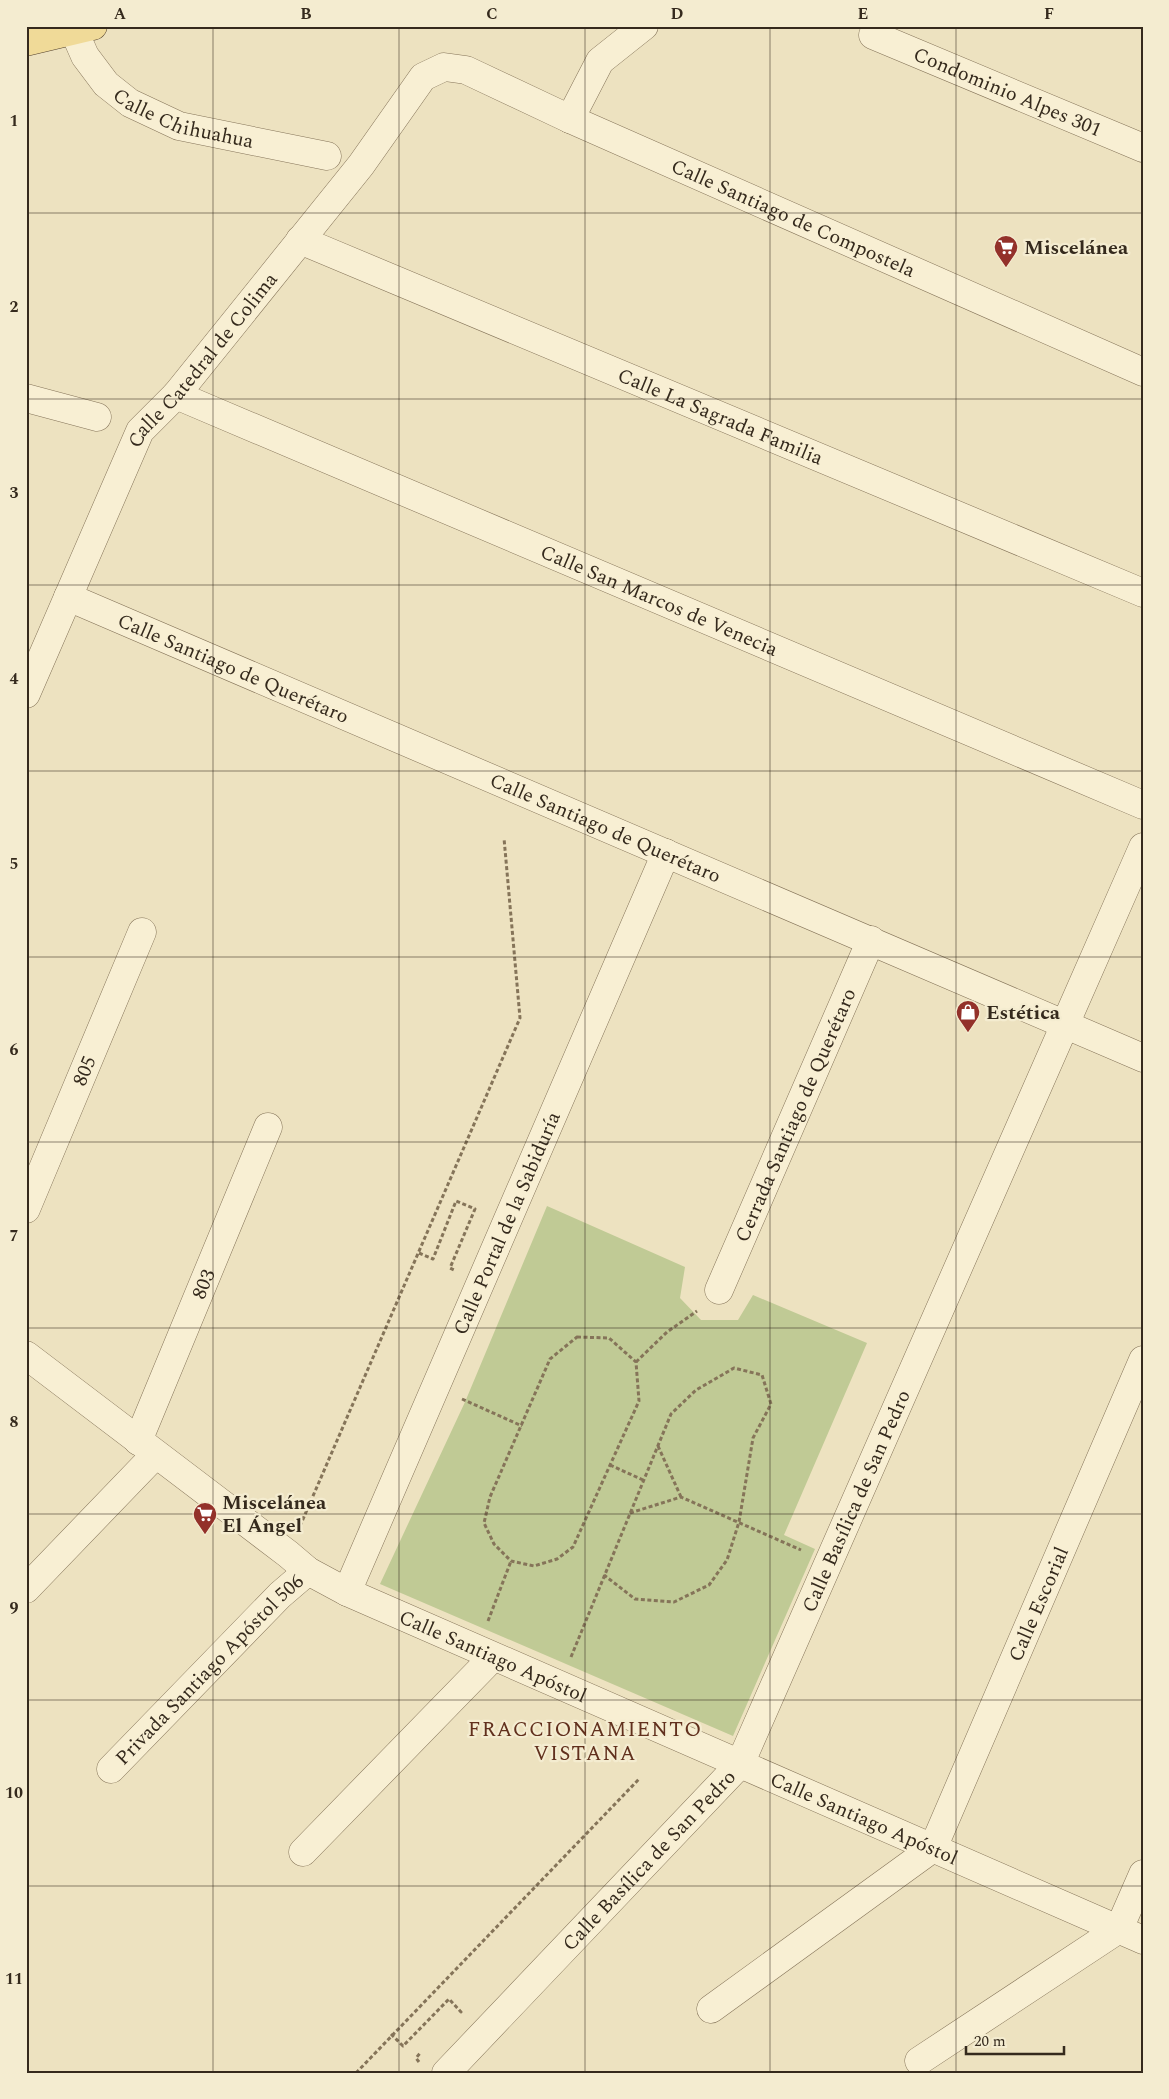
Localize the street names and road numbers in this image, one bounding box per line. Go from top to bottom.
street label: Condominio Alpes 301 [909,40,1106,145]
street label: Calle Chihuahua [106,81,257,157]
street label: Calle Santiago de Compostela [666,151,920,286]
street label: Calle Catedral de Colima [121,266,285,453]
street label: Calle La Sagrada Familia [613,361,828,474]
street label: Calle San Marcos de Venecia [536,537,783,665]
street label: Calle Santiago de Querétaro [113,606,353,732]
street label: Calle Santiago de Querétaro [485,766,726,891]
street label: Cerrada Santiago de Querétaro [728,983,864,1247]
street label: 805 [65,1051,104,1091]
street label: Calle Portal de la Sabiduría [446,1107,569,1340]
street label: 803 [184,1265,224,1304]
street label: Calle Basílica de San Pedro [794,1385,919,1617]
street label: Calle Escorial [1001,1542,1077,1667]
street label: Privada Santiago Apóstol 506 [108,1567,311,1773]
street label: Calle Santiago Apóstol [394,1603,591,1711]
street label: Calle Basílica de San Pedro [556,1763,743,1958]
street label: Calle Santiago Apóstol [765,1765,962,1873]

